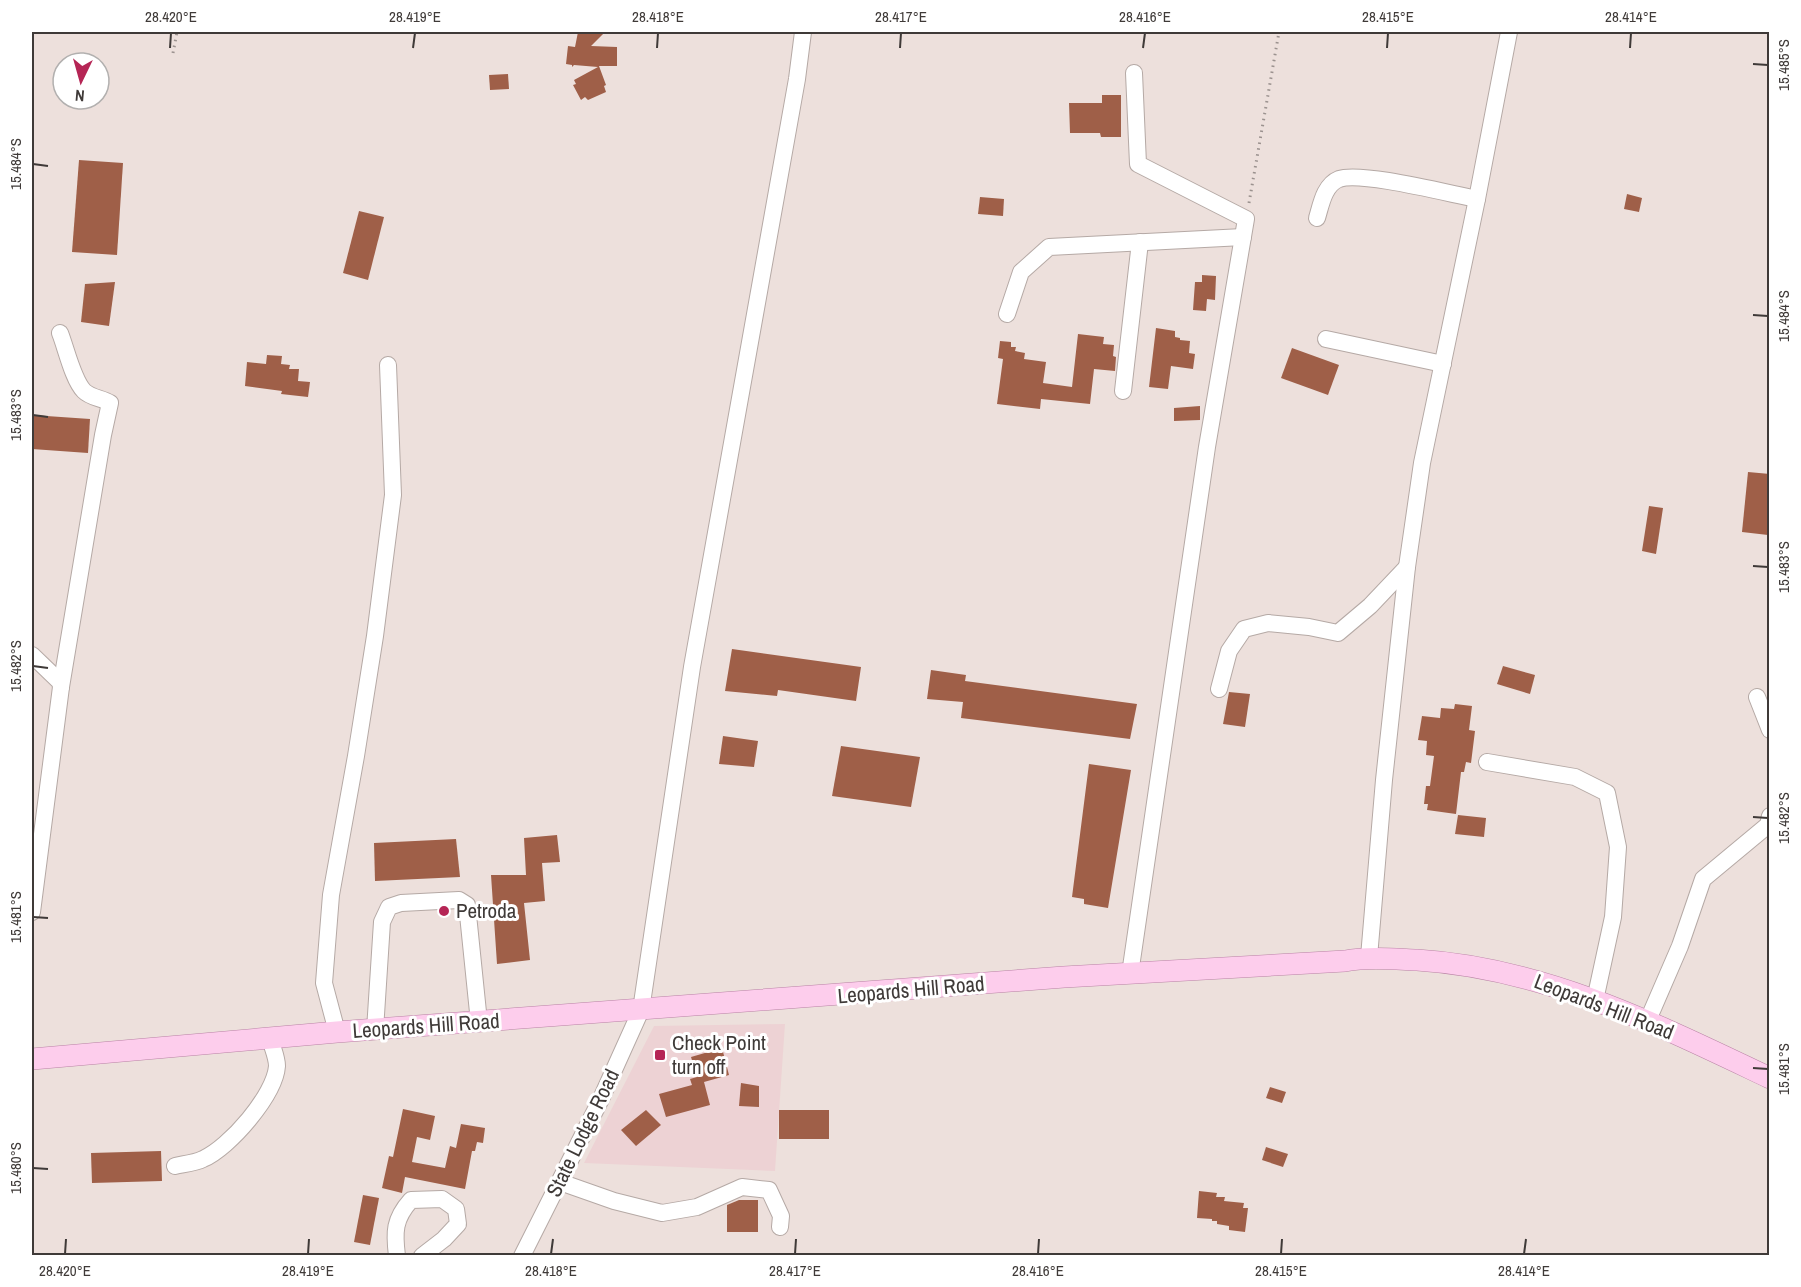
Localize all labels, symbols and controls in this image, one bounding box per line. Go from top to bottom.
text: 28.420°E [145,6,197,27]
text: 28.419°E [389,6,441,27]
text: 28.418°E [632,6,684,27]
text: 28.417°E [875,6,927,27]
text: 28.416°E [1119,6,1171,27]
text: 28.415°E [1362,6,1414,27]
text: 28.414°E [1605,6,1657,27]
text: 15.485°S [1773,39,1794,91]
north arrow [51,51,111,111]
text: N [74,85,85,107]
text: 15.484°S [5,138,26,190]
text: 15.484°S [1773,290,1794,342]
text: 15.483°S [5,389,26,441]
text: 15.483°S [1773,541,1794,593]
text: 15.482°S [5,640,26,692]
text: 15.482°S [1773,792,1794,844]
text: 15.481°S [5,891,26,943]
place label: Petroda [456,896,517,925]
marker: Petroda [437,904,451,918]
street label: Leopards Hill Road [1530,967,1678,1046]
street label: Leopards Hill Road [836,969,986,1010]
street label: Leopards Hill Road [351,1006,501,1045]
place label: Check Point turn off [672,1028,766,1081]
text: 15.481°S [1773,1043,1794,1095]
marker: Check Point turn off [653,1048,667,1062]
street label: State Lodge Road [539,1064,626,1202]
text: 15.480°S [5,1142,26,1194]
text: 28.420°E [39,1260,91,1281]
text: 28.419°E [282,1260,334,1281]
text: 28.418°E [525,1260,577,1281]
text: 28.417°E [769,1260,821,1281]
text: 28.416°E [1012,1260,1064,1281]
text: 28.415°E [1255,1260,1307,1281]
text: 28.414°E [1498,1260,1550,1281]

